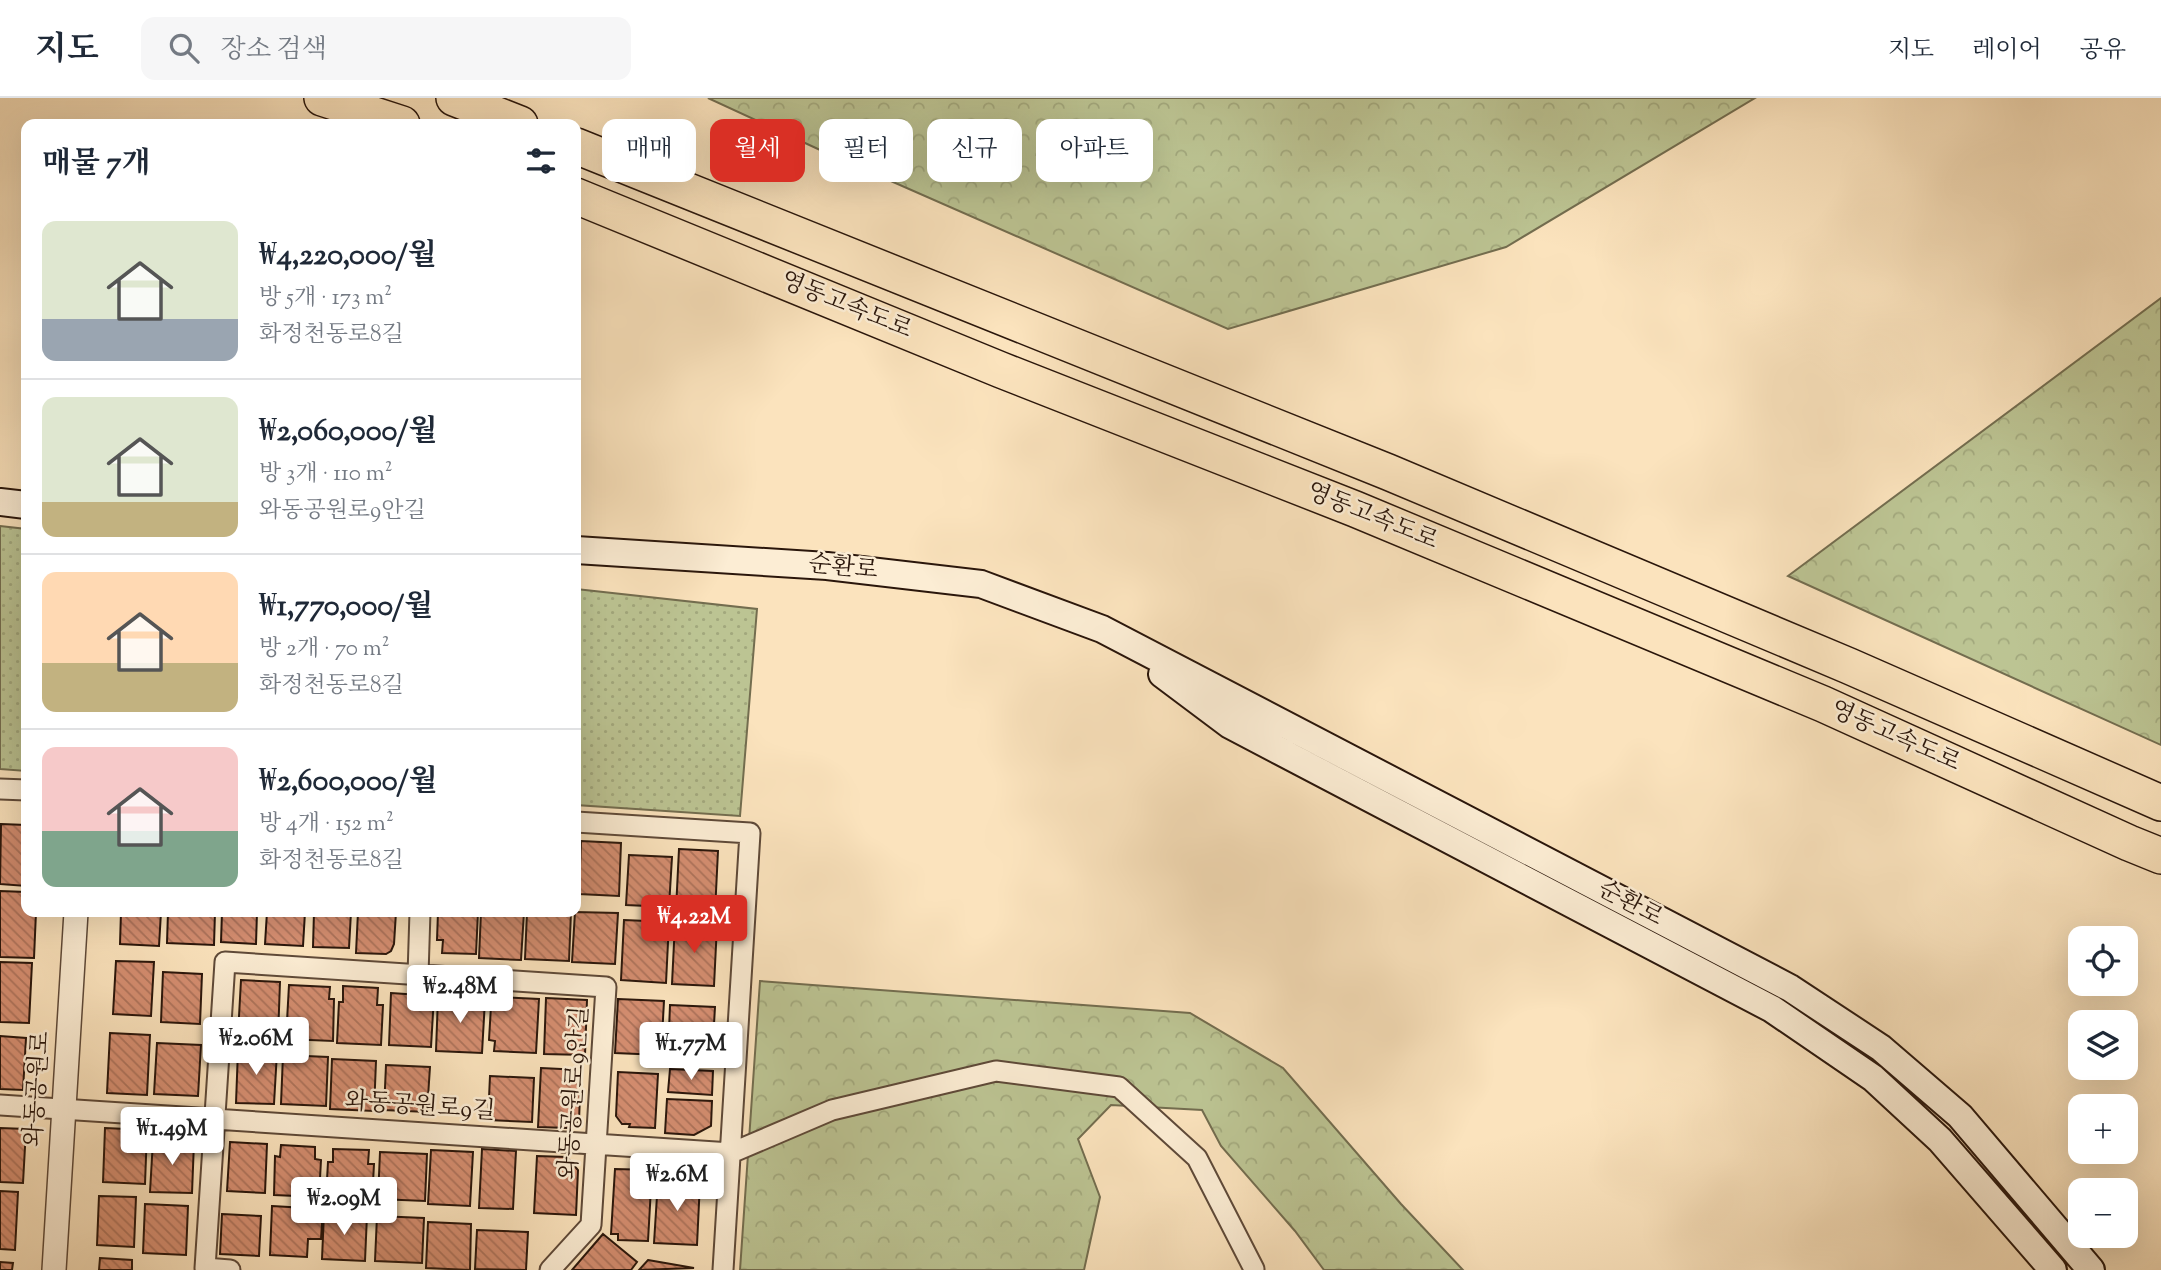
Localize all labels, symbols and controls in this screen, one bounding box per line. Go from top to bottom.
search box [141,17,631,80]
text: 지도 [35,27,99,75]
icon: search [165,29,203,67]
text: 장소 검색 [221,32,327,69]
text: 지도 [1888,34,1934,68]
text: 레이어 [1972,34,2042,68]
text: 공유 [2080,34,2126,68]
chip: 매매 [602,119,696,182]
chip: 월세 [710,119,805,182]
chip: 필터 [819,119,913,182]
chip: 신규 [927,119,1022,182]
chip: 아파트 [1036,119,1153,182]
icon: filters [522,142,560,180]
text: 매물 7개 [42,143,150,186]
text: ₩4,220,000/월 [259,235,437,278]
icon: home [98,249,182,333]
street label: 영동고속도로 [775,264,917,348]
text: 방 5개 · 173 m² [259,282,392,315]
text: 화정천동로8길 [259,319,404,352]
text: ₩2,060,000/월 [259,411,437,454]
icon: home [98,425,182,509]
text: 방 3개 · 110 m² [259,458,392,491]
street label: 영동고속도로 [1301,475,1443,559]
text: 와동공원로9안길 [259,495,426,528]
street label: 순환로 [807,547,879,589]
text: ₩1,770,000/월 [259,586,433,629]
icon: home [98,600,182,684]
text: 방 2개 · 70 m² [259,633,390,666]
text: 화정천동로8길 [259,670,404,703]
street label: 영동고속도로 [1825,693,1965,781]
text: ₩2,600,000/월 [259,761,438,804]
icon: home [98,775,182,859]
text: 방 4개 · 152 m² [259,808,394,841]
text: 화정천동로8길 [259,845,404,878]
street label: 순환로 [1591,873,1669,935]
pin: ₩4.22M [637,896,751,955]
text: ₩4.22M [657,901,731,934]
map controls [2068,926,2138,1248]
button: locate [2068,926,2138,996]
pin: ₩2.48M [403,965,517,1025]
text: ₩2.48M [423,971,497,1004]
street label: 와동공원로9안길 [552,1005,598,1181]
button: layers [2068,1010,2138,1080]
pin: ₩2.06M [199,1018,313,1077]
text: ₩2.06M [219,1023,293,1056]
pin: ₩1.77M [634,1023,748,1082]
text: ₩1.77M [655,1028,727,1061]
street label: 와동공원로 [17,1030,59,1148]
street label: 와동공원로9길 [344,1085,496,1129]
button: + [2068,1094,2138,1164]
pin: ₩1.49M [115,1108,229,1167]
text: ₩1.49M [137,1113,207,1146]
pin: ₩2.6M [628,1154,726,1213]
text: ₩2.6M [646,1159,708,1192]
pin: ₩2.09M [287,1178,401,1237]
button: − [2068,1178,2138,1248]
text: ₩2.09M [307,1183,381,1216]

